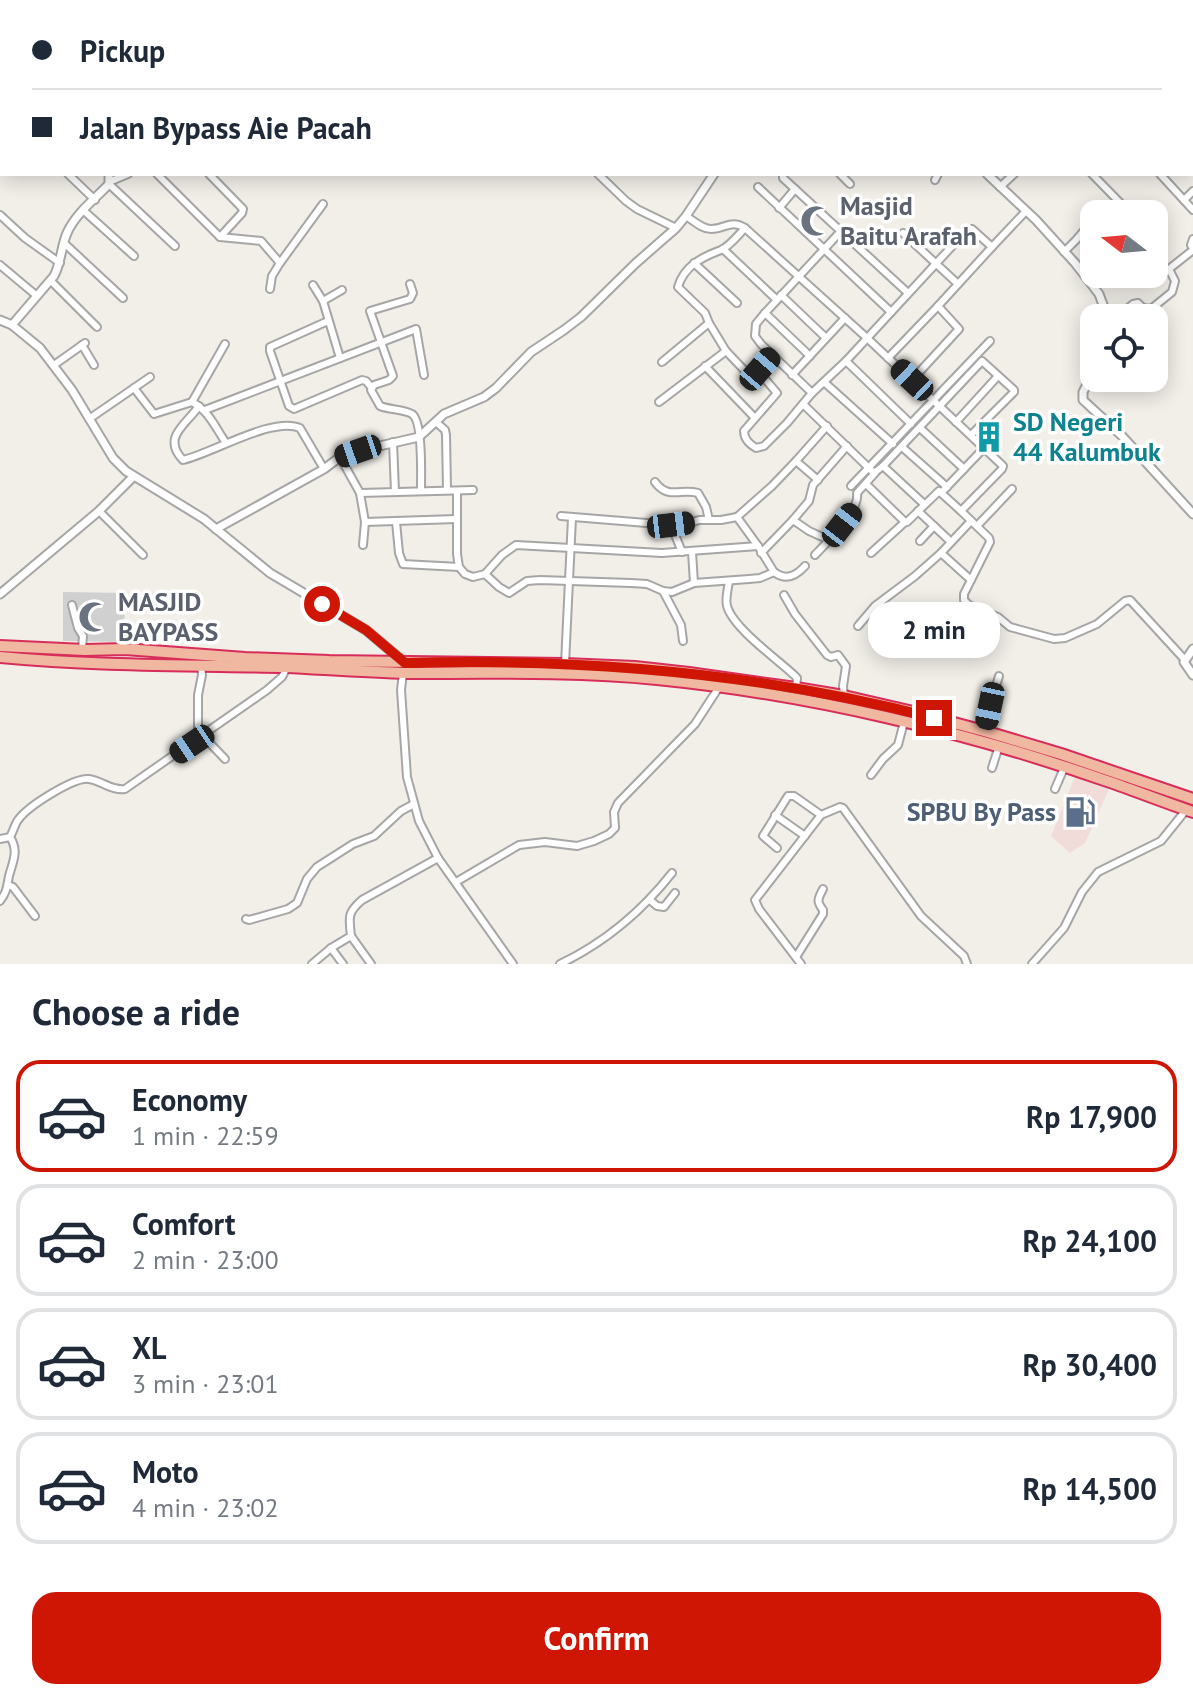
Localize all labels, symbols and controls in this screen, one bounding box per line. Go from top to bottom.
text: Pickup [80,31,165,70]
text: Jalan Bypass Aie Pacah [80,108,372,147]
place label: Masjid Baitu Arafah [840,189,977,252]
north arrow [1080,200,1168,288]
map controls [1080,200,1168,392]
mosque icon: Masjid Baitu Arafah [799,204,833,238]
button: locate [1080,304,1168,392]
car [735,343,785,395]
car [886,355,938,405]
place label: SD Negeri 44 Kalumbuk [1013,405,1161,468]
building icon: SD Negeri 44 Kalumbuk [972,420,1006,454]
car [331,432,385,470]
car [818,499,866,551]
car [646,510,696,540]
place label: MASJID BAYPASS [118,585,218,648]
route start [304,586,340,622]
mosque icon: MASJID BAYPASS [77,600,111,634]
callout: 2 min [868,602,1000,658]
text: 2 min [902,613,966,646]
car [973,680,1007,732]
route end [916,700,952,736]
car [165,721,219,767]
place label: SPBU By Pass [907,795,1056,828]
fuel station icon: SPBU By Pass [1063,795,1097,829]
text: Choose a ride [32,988,240,1035]
icon: car [36,1080,108,1152]
text: Economy [132,1080,247,1119]
text: Rp 17,900 [1026,1097,1157,1136]
text: 1 min · 22:59 [132,1119,279,1152]
icon: car [36,1204,108,1276]
text: Comfort [132,1204,235,1243]
text: Rp 24,100 [1023,1221,1157,1260]
text: 2 min · 23:00 [132,1243,279,1276]
icon: car [36,1328,108,1400]
text: XL [132,1328,166,1367]
text: Rp 30,400 [1023,1345,1157,1384]
text: 3 min · 23:01 [132,1367,279,1400]
icon: car [36,1452,108,1524]
text: Moto [132,1452,199,1491]
text: Rp 14,500 [1023,1469,1157,1508]
text: 4 min · 23:02 [132,1491,279,1524]
button: Confirm [32,1592,1161,1684]

